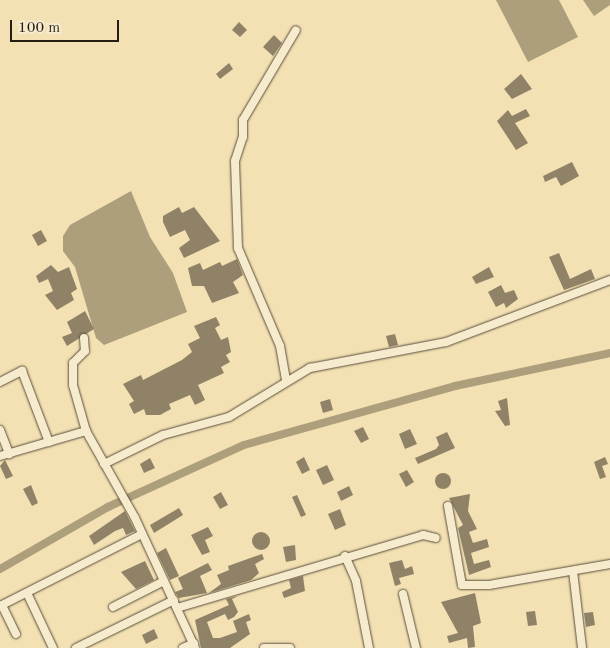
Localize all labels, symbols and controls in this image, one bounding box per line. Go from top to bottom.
scale bar [12,10,121,42]
text: 100 m [18,21,60,36]

